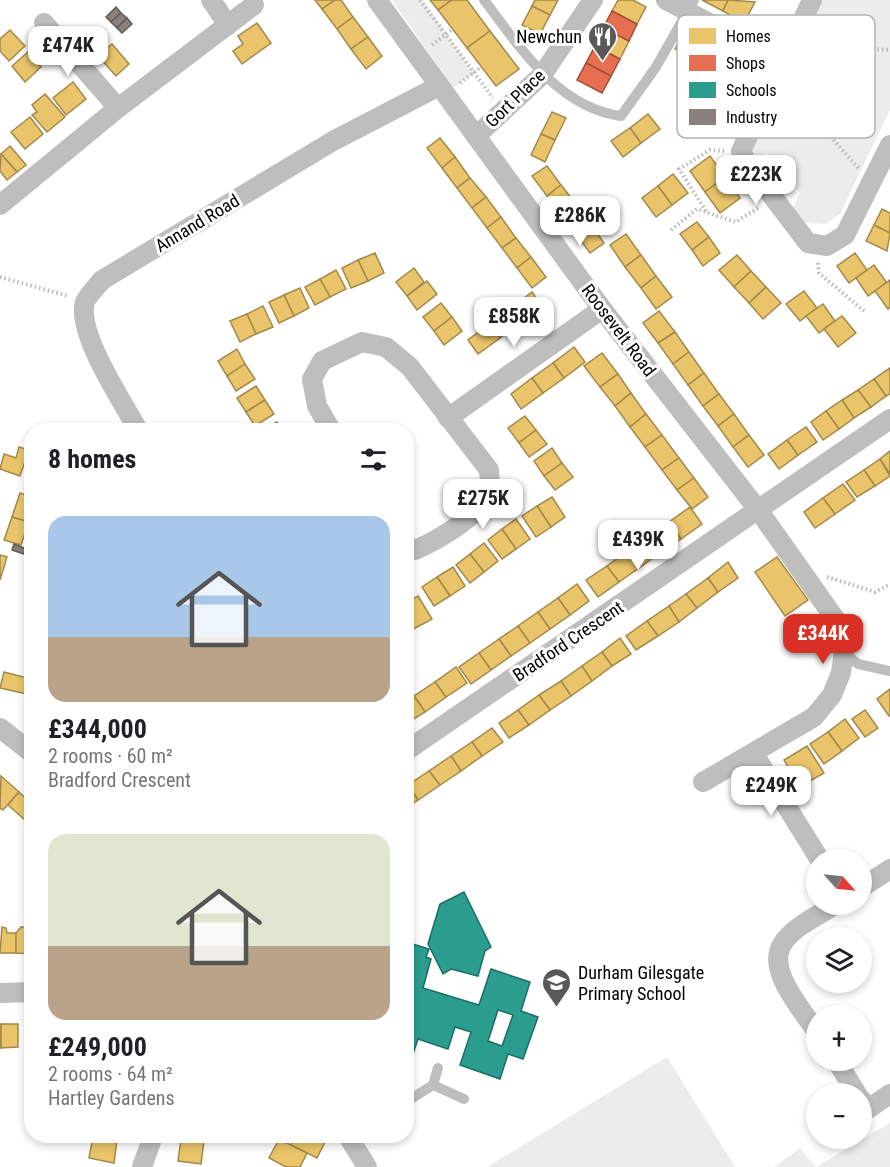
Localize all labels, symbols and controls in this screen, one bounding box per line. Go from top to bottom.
legend [677,15,875,138]
restaurant icon: Newchun [587,20,619,62]
pin: £474K [26,26,110,77]
place label: Newchun [516,26,582,47]
text: Homes [726,27,771,46]
text: £474K [42,33,94,57]
text: Shops [726,54,765,73]
street label: Gort Place [481,65,549,131]
text: Schools [726,81,776,100]
text: Industry [726,108,777,127]
pin: £223K [714,155,798,206]
text: £223K [730,162,782,186]
street label: Annand Road [151,190,243,256]
pin: £286K [538,196,622,247]
text: £286K [554,203,606,227]
street label: Roosevelt Road [578,280,660,380]
pin: £858K [472,297,556,348]
text: £858K [488,304,540,328]
icon: filters [357,443,390,476]
text: 8 homes [48,444,136,474]
pin: £275K [441,479,525,530]
text: £275K [457,486,509,510]
pin: £439K [596,520,680,571]
text: £439K [612,527,664,551]
icon: home [165,555,273,663]
street label: Bradford Crescent [509,596,627,686]
pin: £344K [781,614,865,665]
text: £344K [797,621,849,645]
text: £344,000 [48,714,147,744]
text: 2 rooms · 60 m² [48,744,173,768]
pin: £249K [729,766,813,817]
text: Bradford Crescent [48,768,191,792]
text: £249K [745,773,797,797]
north arrow [806,849,872,915]
map controls [806,849,872,1149]
icon: home [165,873,273,981]
button: layers [806,927,872,993]
place label: Durham Gilesgate Primary School [578,962,704,1004]
school or university icon: Durham Gilesgate Primary School [541,966,573,1008]
button: + [806,1005,872,1071]
text: £249,000 [48,1032,147,1062]
text: 2 rooms · 64 m² [48,1062,173,1086]
button: − [806,1083,872,1149]
text: Hartley Gardens [48,1086,175,1110]

